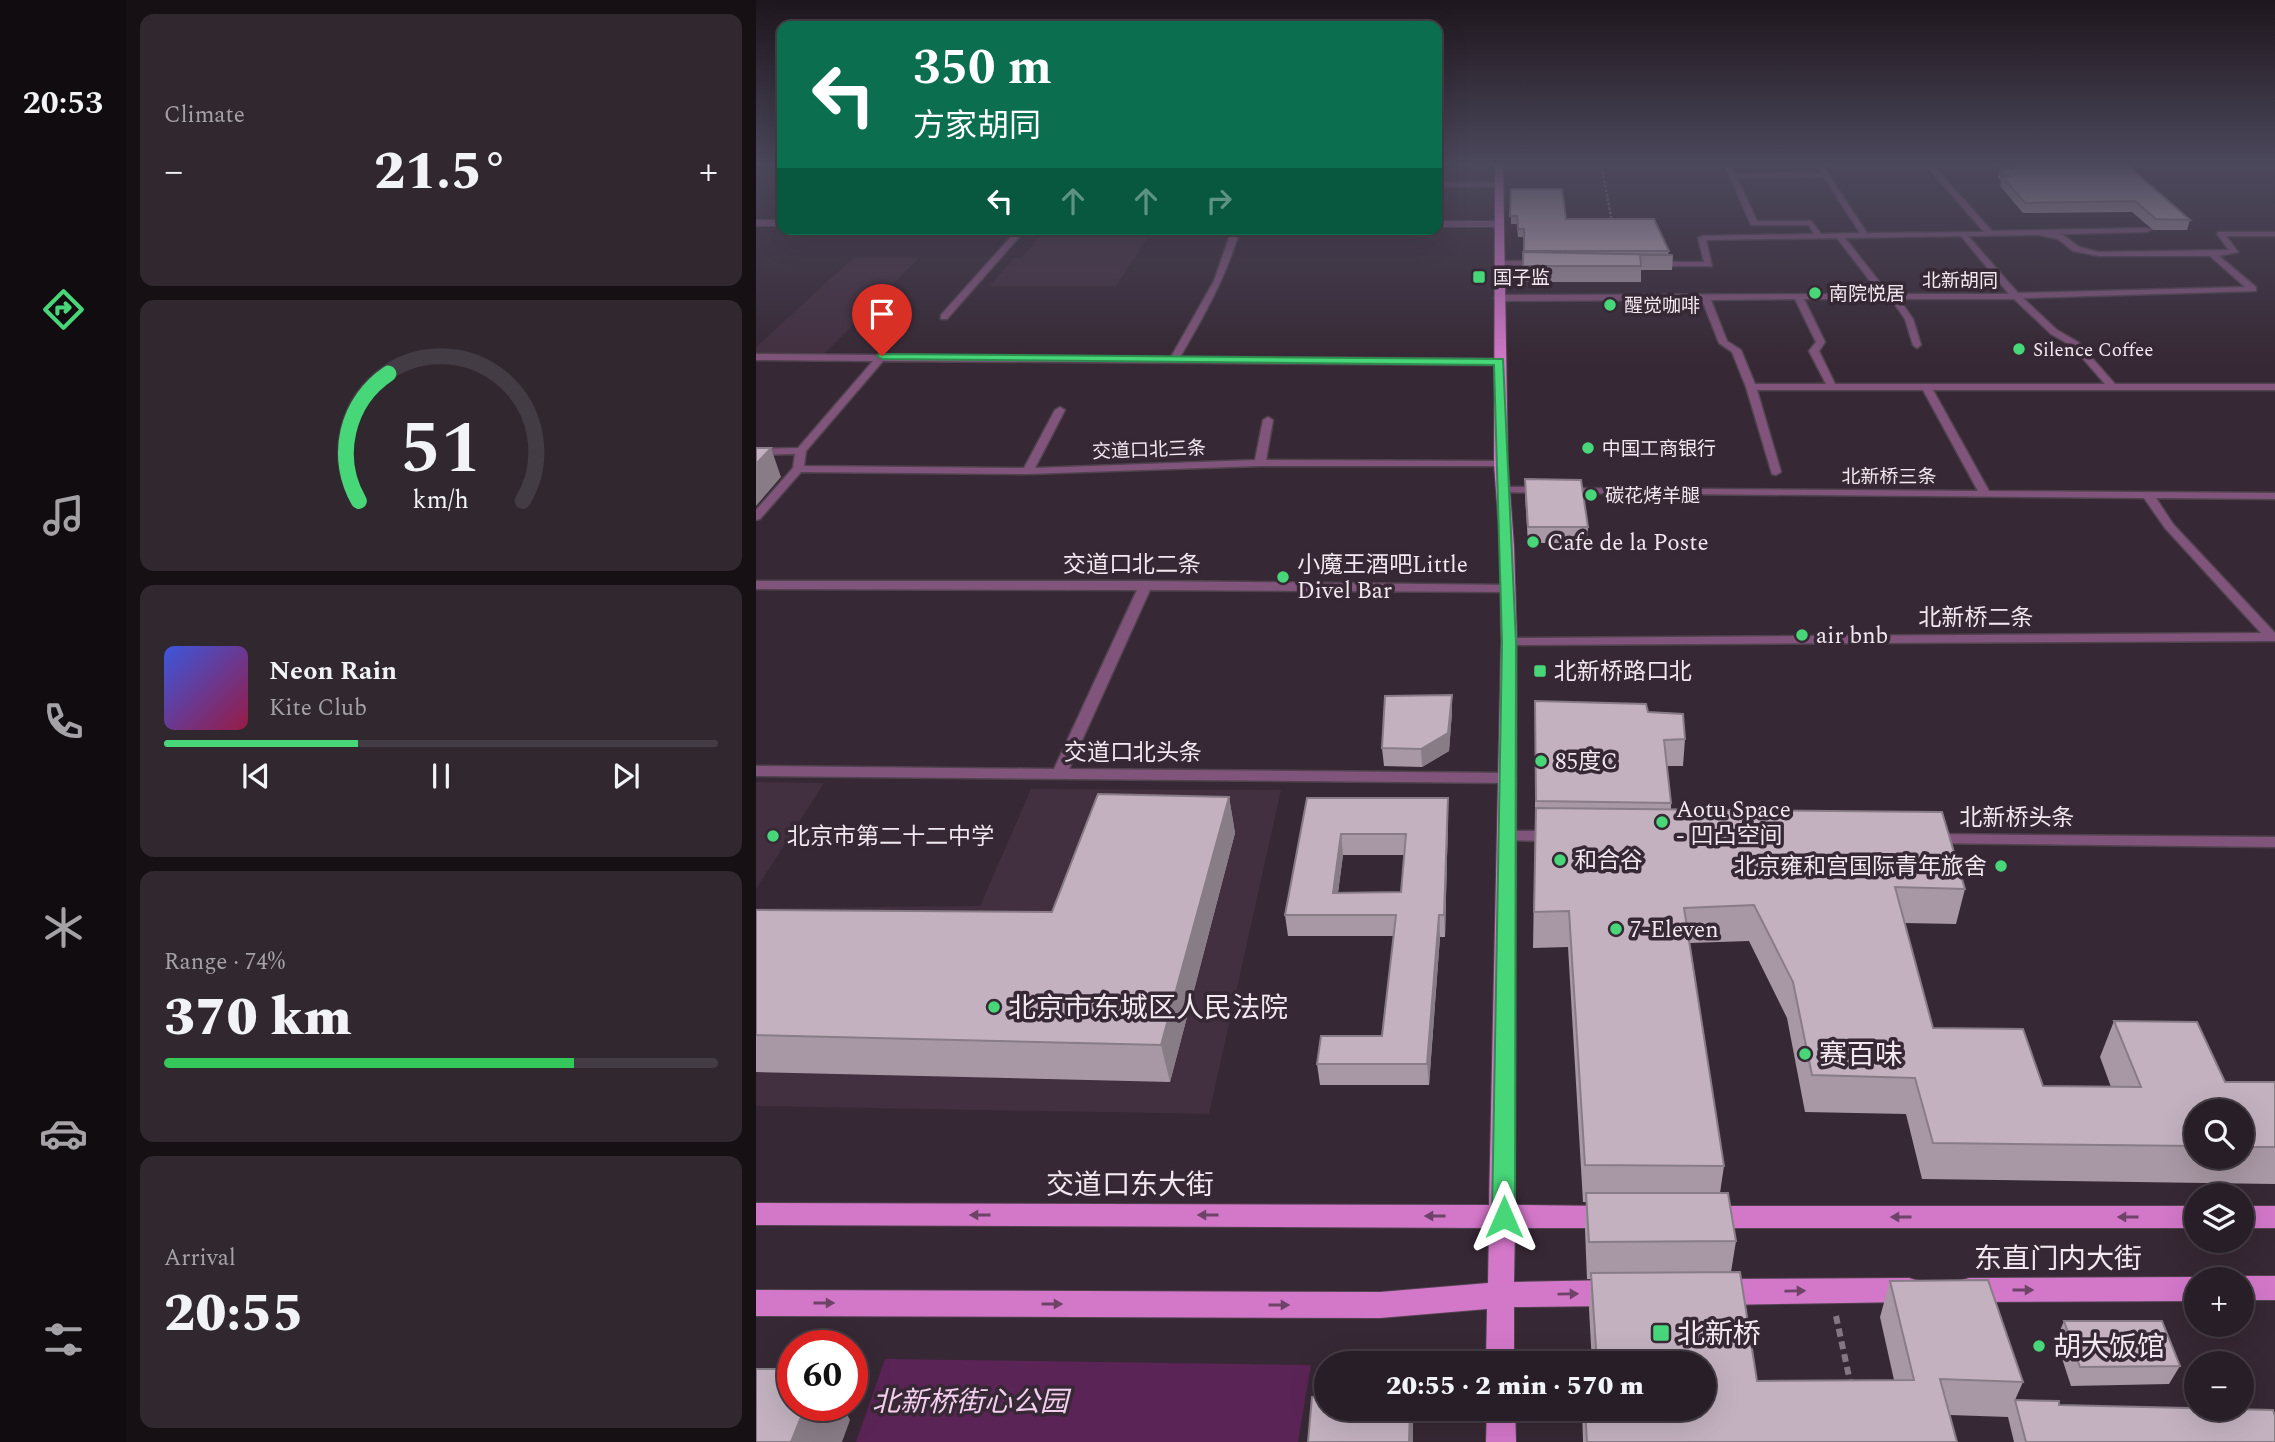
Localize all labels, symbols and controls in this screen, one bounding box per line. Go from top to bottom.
text: 350 m [913,31,1052,106]
icon: left [798,49,889,140]
text: 20:53 [23,79,103,128]
text: Climate [164,98,245,133]
text: 方家胡同 [913,102,1041,151]
text: 21.5° [374,133,508,212]
text: − [164,143,183,201]
text: + [699,143,718,201]
icon: left [981,182,1019,220]
icon: ahead [1054,182,1092,220]
icon: ahead [1127,182,1165,220]
icon: right [1200,182,1238,220]
place label: 国子监 [1493,264,1550,293]
street label: 北新胡同 [1922,267,1998,296]
marker: 国子监 [1471,269,1487,285]
place label: 南院悦居 [1829,280,1905,309]
pin [852,284,912,356]
icon: directions [39,285,88,334]
marker: 南院悦居 [1807,285,1823,301]
place label: 醒觉咖啡 [1624,292,1700,321]
icon: arrive [863,295,901,333]
marker: 醒觉咖啡 [1602,297,1618,313]
place label: Silence Coffee [2033,336,2153,365]
marker: Silence Coffee [2011,341,2027,357]
text: 51 [400,395,482,506]
street label: 交道口北三条 [1092,434,1207,467]
place label: 中国工商银行 [1602,435,1716,464]
marker: 中国工商银行 [1580,440,1596,456]
street label: 北新桥三条 [1841,463,1937,492]
text: km/h [413,482,469,520]
place label: 碳花烤羊腿 [1605,482,1700,511]
marker: 碳花烤羊腿 [1583,487,1599,503]
icon: music [39,491,88,540]
place label: Cafe de la Poste [1547,526,1709,561]
marker: Cafe de la Poste [1525,534,1541,550]
street label: 交道口北二条 [1063,548,1201,583]
place label: 小魔王酒吧Little Divel Bar [1297,548,1468,609]
marker: 小魔王酒吧Little Divel Bar [1275,569,1291,585]
street label: 北新桥二条 [1919,601,2034,636]
place label: air bnb [1816,619,1888,654]
marker: air bnb [1794,627,1810,643]
text: Neon Rain [269,651,397,691]
place label: 北新桥路口北 [1554,655,1692,690]
marker: 北新桥路口北 [1532,663,1548,679]
text: Kite Club [269,691,367,726]
icon: phone [39,697,88,746]
street label: 交道口北头条 [1064,736,1202,771]
place label: 85度C [1555,745,1618,780]
marker: 85度C [1533,753,1549,769]
icon: previous [237,757,275,795]
icon: pause [422,757,460,795]
icon: next [607,757,645,795]
place label: Aotu Space - 凹凸空间 [1676,793,1791,854]
street label: 北新桥头条 [1960,801,2075,836]
marker: Aotu Space - 凹凸空间 [1654,814,1670,830]
place label: 北京市第二十二中学 [787,820,994,855]
marker: 北京市第二十二中学 [765,828,781,844]
place label: 和合谷 [1574,844,1643,879]
place label: 北京雍和宫国际青年旅舍 [1734,850,1987,885]
marker: 和合谷 [1552,852,1568,868]
marker: 北京雍和宫国际青年旅舍 [1993,858,2009,874]
icon: climate [39,903,88,952]
place label: 7-Eleven [1630,913,1719,948]
marker: 7-Eleven [1608,921,1624,937]
text: Range · 74% [164,945,285,980]
text: 370 km [164,979,352,1058]
place label: 北京市东城区人民法院 [1008,987,1288,1030]
marker: 北京市东城区人民法院 [986,999,1002,1015]
place label: 赛百味 [1819,1034,1903,1077]
marker: 赛百味 [1797,1046,1813,1062]
map controls [2184,1099,2254,1421]
button: search [2184,1099,2254,1169]
icon: car [39,1109,88,1158]
street label: 交道口东大街 [1046,1164,1214,1207]
position arrow [1467,1180,1541,1254]
button: layers [2184,1183,2254,1253]
one-way arrow [969,1209,991,1221]
one-way arrow [1197,1210,1219,1221]
one-way arrow [1424,1210,1446,1222]
one-way arrow [1889,1211,1911,1223]
one-way arrow [2117,1211,2139,1223]
street label: 东直门内大街 [1974,1238,2142,1281]
text: Arrival [164,1241,236,1276]
button: + [2184,1267,2254,1337]
text: 20:55 [164,1275,303,1354]
one-way arrow [2012,1284,2034,1296]
one-way arrow [1784,1285,1806,1297]
one-way arrow [1557,1288,1579,1299]
one-way arrow [813,1297,835,1309]
one-way arrow [1041,1298,1063,1310]
one-way arrow [1268,1299,1290,1311]
place label: 北新桥 [1677,1313,1761,1356]
icon: filters [39,1315,88,1364]
marker: 北新桥 [1651,1323,1671,1343]
place label: 胡大饭馆 [2053,1326,2165,1369]
speed limit sign: 60 [777,1330,868,1421]
marker: 胡大饭馆 [2031,1338,2047,1354]
button: − [2184,1351,2254,1421]
text: 20:55 · 2 min · 570 m [1386,1366,1644,1406]
park label: 北新桥街心公园 [872,1381,1072,1424]

